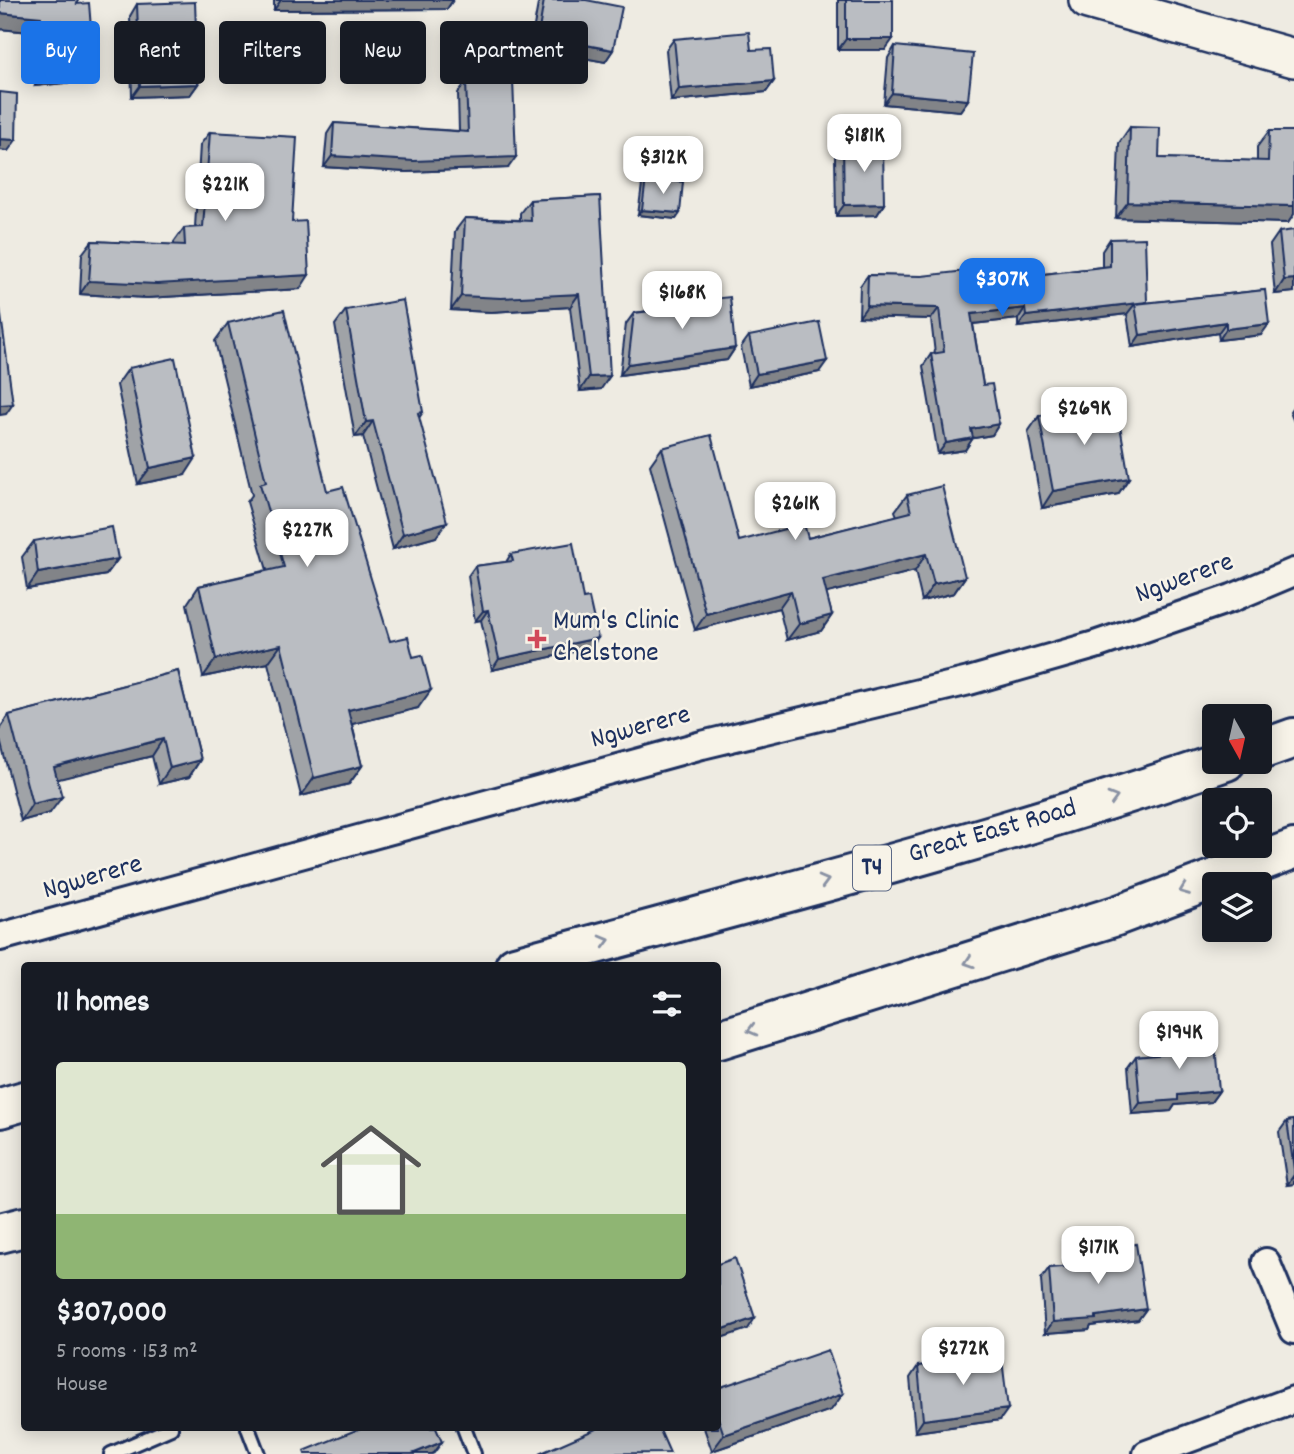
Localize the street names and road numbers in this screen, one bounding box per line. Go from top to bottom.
street label: Ngwerere [1130,544,1240,616]
street label: Ngwerere [587,696,695,762]
street label: Great East Road [904,790,1082,876]
street label: Ngwerere [39,846,147,912]
road number: T4 [853,846,891,890]

